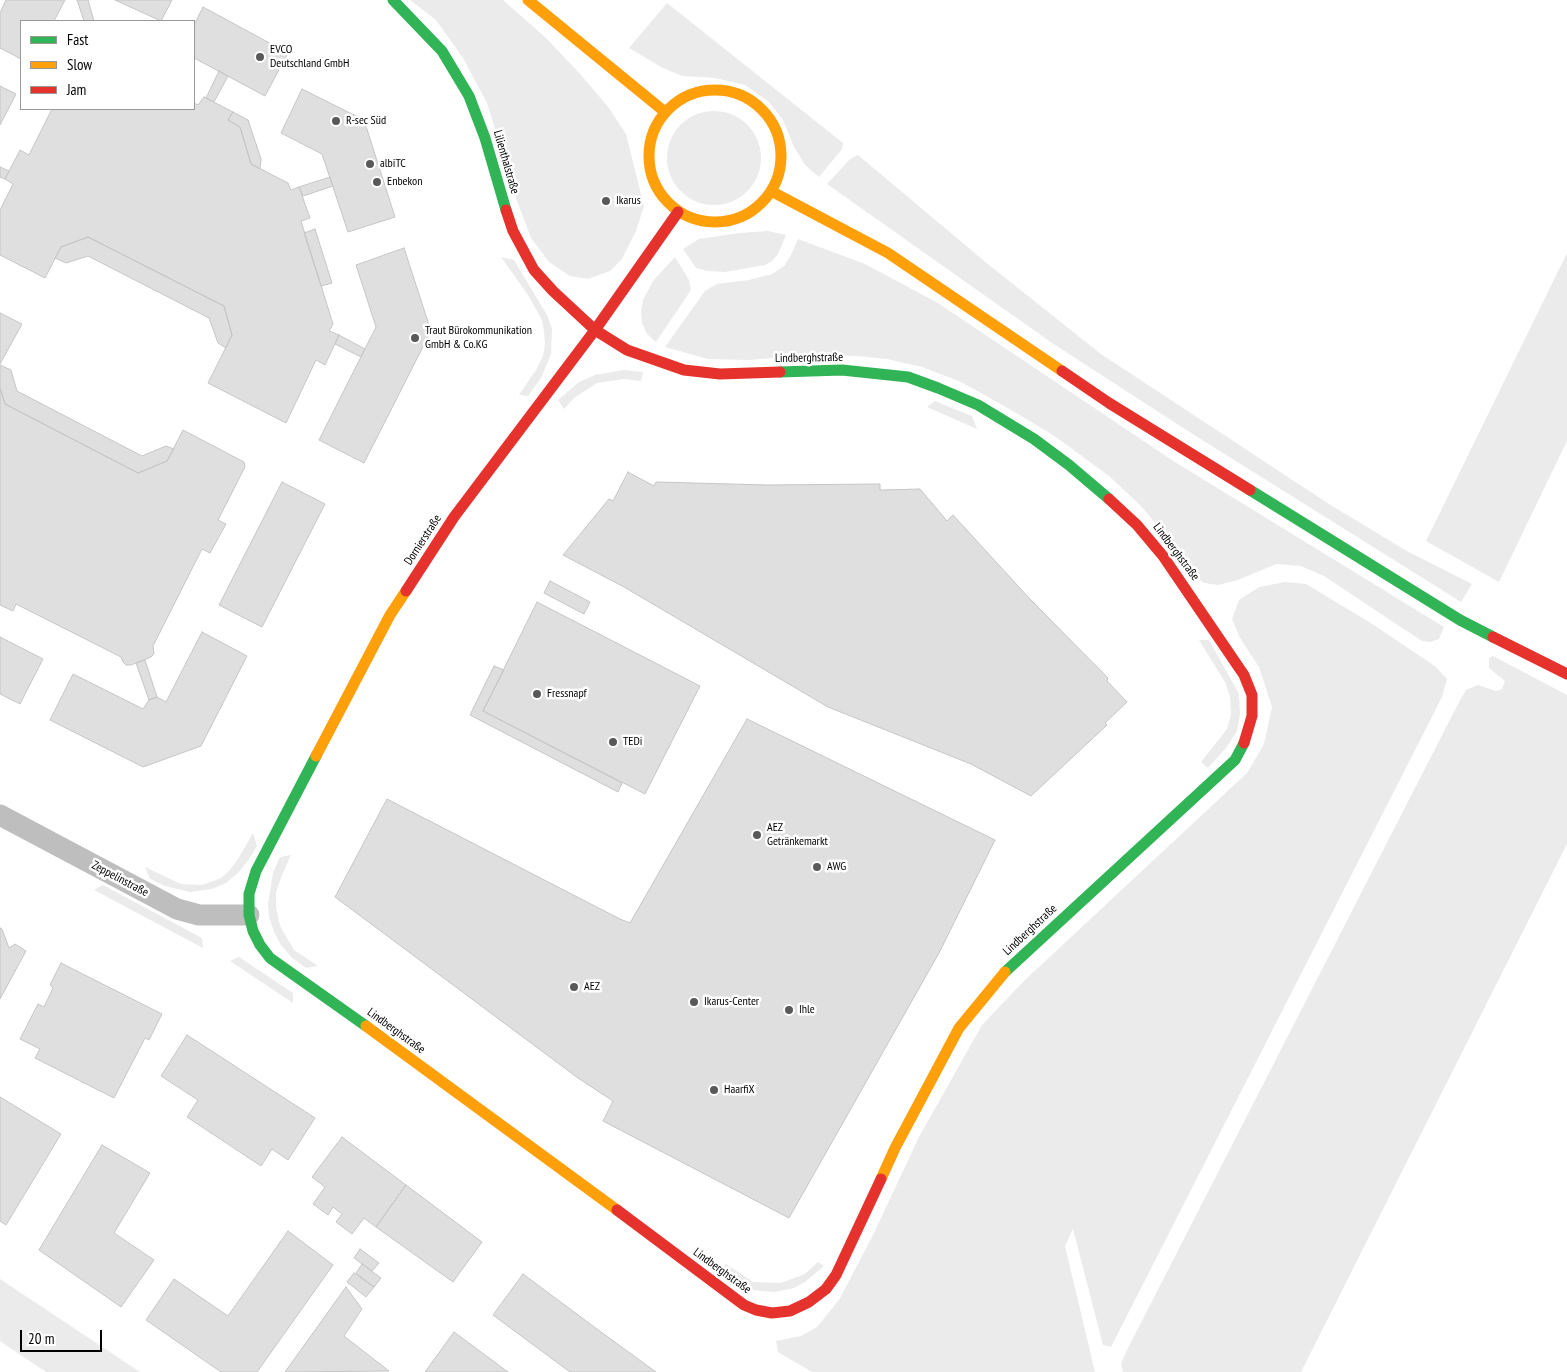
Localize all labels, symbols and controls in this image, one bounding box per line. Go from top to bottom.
legend [20,20,195,110]
text: Fast [67,30,88,49]
place label: EVCO Deutschland GmbH [270,43,349,71]
marker: EVCO Deutschland GmbH [254,51,266,63]
text: Slow [67,55,92,74]
text: Jam [67,80,86,99]
place label: R-sec Süd [346,114,386,128]
marker: R-sec Süd [330,115,342,127]
street label: Lilienthalstraße [490,128,522,196]
place label: albiTC [380,157,406,171]
marker: albiTC [364,158,376,170]
place label: Enbekon [387,175,423,189]
marker: Enbekon [371,176,383,188]
place label: Ikarus [616,194,641,208]
marker: Ikarus [600,195,612,207]
place label: Traut Bürokommunikation GmbH & Co.KG [425,324,532,352]
marker: Traut Bürokommunikation GmbH & Co.KG [409,332,421,344]
street label: Lindberghstraße [775,350,843,366]
street label: Dornierstraße [401,512,445,568]
street label: Lindberghstraße [1150,520,1202,584]
place label: Fressnapf [547,687,587,701]
marker: Fressnapf [531,688,543,700]
place label: TEDi [623,735,642,749]
marker: TEDi [607,736,619,748]
place label: AEZ Getränkemarkt [767,821,828,849]
marker: AEZ Getränkemarkt [751,829,763,841]
street label: Zeppelinstraße [89,858,151,900]
place label: AWG [827,860,846,874]
marker: AWG [811,861,823,873]
street label: Lindberghstraße [1000,901,1060,959]
place label: AEZ [584,980,600,994]
marker: AEZ [568,981,580,993]
place label: Ikarus-Center [704,995,759,1009]
marker: Ikarus-Center [688,996,700,1008]
place label: Ihle [799,1003,815,1017]
marker: Ihle [783,1004,795,1016]
street label: Lindberghstraße [364,1005,428,1057]
place label: HaarfiX [724,1083,755,1097]
marker: HaarfiX [708,1084,720,1096]
street label: Lindberghstraße [690,1245,754,1297]
scale bar [22,1320,105,1352]
text: 20 m [28,1329,54,1348]

